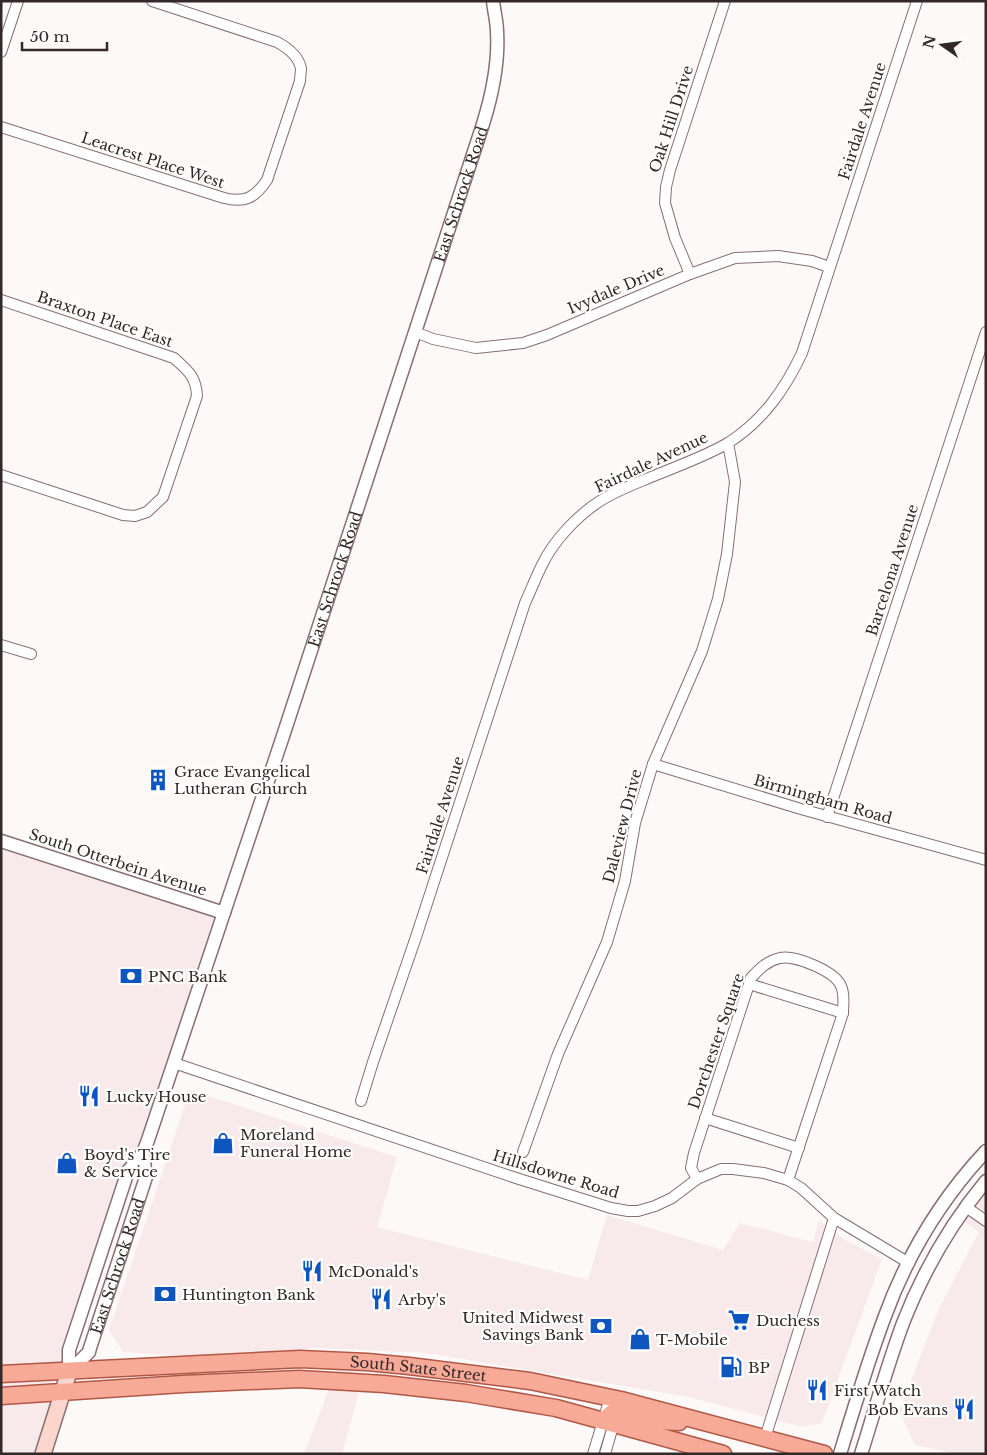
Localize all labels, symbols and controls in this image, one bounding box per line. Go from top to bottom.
scale bar [22,20,108,52]
north arrow [917,20,967,70]
text: 50 m [30,27,70,46]
text: N [919,33,940,50]
street label: Fairdale Avenue [834,60,890,182]
street label: Oak Hill Drive [645,63,697,175]
street label: East Schrock Road [429,123,491,265]
street label: Leacrest Place West [79,128,227,192]
street label: Ivydale Drive [565,260,667,318]
street label: Braxton Place East [35,287,176,351]
street label: Fairdale Avenue [591,427,711,497]
street label: Barcelona Avenue [862,502,922,638]
street label: East Schrock Road [303,508,365,650]
street label: Fairdale Avenue [412,754,468,876]
place label: Grace Evangelical Lutheran Church [174,762,311,798]
building icon: Grace Evangelical Lutheran Church [145,767,171,793]
street label: Daleview Drive [599,767,645,885]
street label: Birmingham Road [752,770,894,828]
street label: South Otterbein Avenue [27,824,209,900]
bank icon: PNC Bank [118,963,144,989]
place label: PNC Bank [148,967,228,986]
street label: Dorchester Square [684,971,748,1111]
restaurant icon: Lucky House [76,1083,102,1109]
place label: Lucky House [106,1087,206,1106]
place label: Moreland Funeral Home [240,1125,352,1161]
shop icon: Moreland Funeral Home [210,1130,236,1156]
place label: Boyd's Tire & Service [84,1145,170,1181]
street label: Hillsdowne Road [491,1146,621,1202]
shop icon: Boyd's Tire & Service [54,1150,80,1176]
street label: East Schrock Road [86,1195,148,1336]
restaurant icon: McDonald's [299,1258,325,1284]
place label: McDonald's [328,1262,419,1281]
bank icon: Huntington Bank [152,1281,178,1307]
place label: Huntington Bank [182,1285,316,1304]
restaurant icon: Arby's [368,1286,394,1312]
place label: Arby's [397,1290,446,1309]
supermarket icon: Duchess [726,1307,752,1333]
place label: United Midwest Savings Bank [462,1308,585,1344]
place label: Duchess [756,1311,820,1330]
bank icon: United Midwest Savings Bank [588,1313,614,1339]
shop icon: T-Mobile [627,1326,653,1352]
place label: T-Mobile [656,1330,728,1349]
street label: South State Street [350,1352,488,1385]
fuel station icon: BP [718,1354,744,1380]
place label: BP [748,1358,770,1377]
restaurant icon: First Watch [804,1377,830,1403]
place label: First Watch [834,1381,921,1400]
restaurant icon: Bob Evans [951,1396,977,1422]
place label: Bob Evans [868,1400,948,1419]

